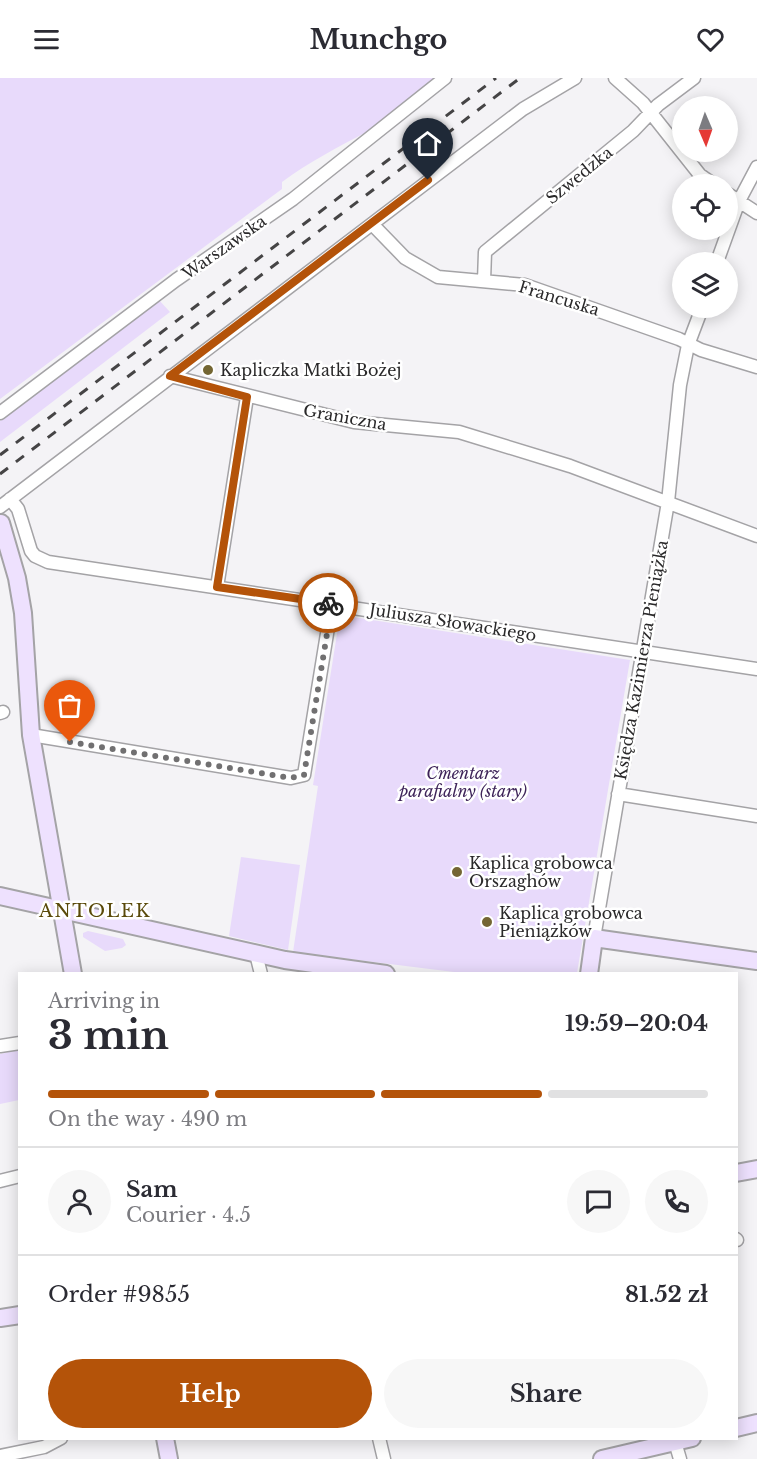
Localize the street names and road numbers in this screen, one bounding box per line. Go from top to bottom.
street label: Szwedzka [542,142,617,208]
street label: Warszawska [177,211,270,284]
street label: Francuska [516,276,602,320]
street label: Graniczna [302,400,388,434]
street label: Księdza Kazimierza Pieniążka [610,538,672,782]
street label: Juliusza Słowackiego [366,599,538,645]

